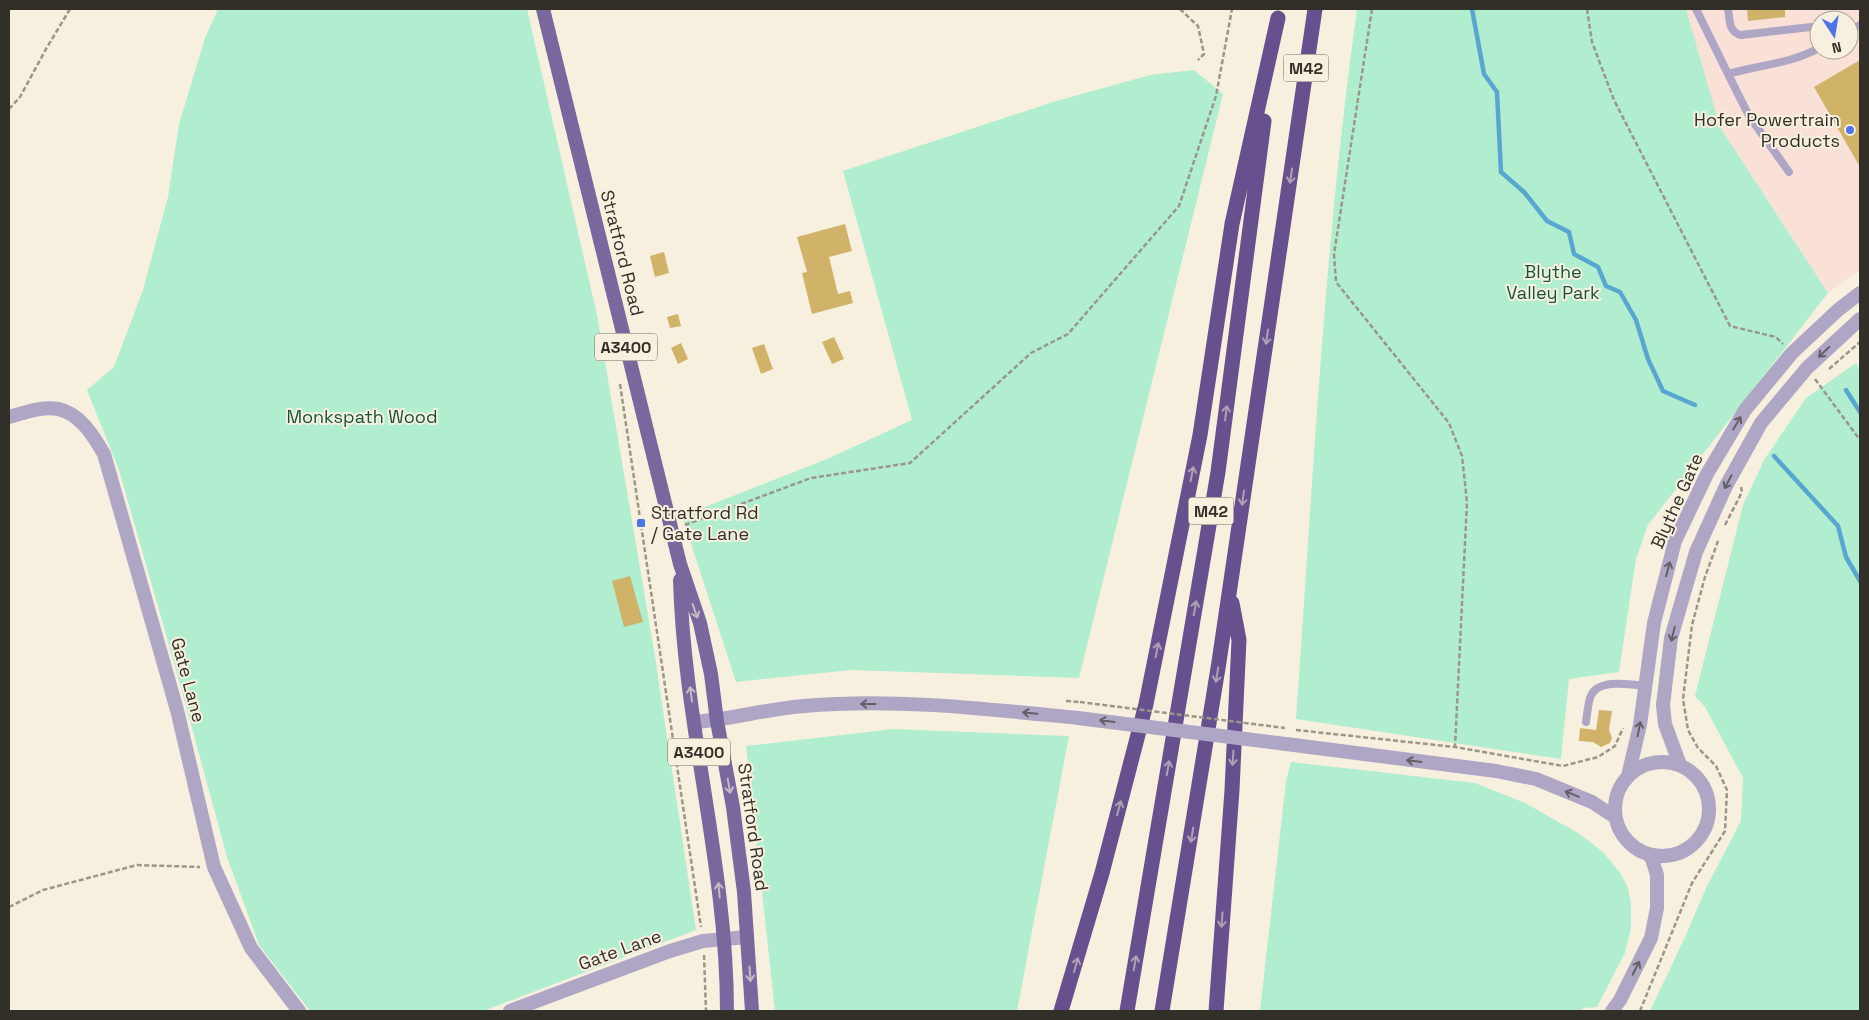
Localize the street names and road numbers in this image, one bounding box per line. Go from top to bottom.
road number: M42 [1284,54,1328,82]
street label: Stratford Road [596,188,649,318]
road number: A3400 [595,334,657,361]
street label: Blythe Gate [1645,449,1708,552]
road number: M42 [1188,498,1234,524]
street label: Gate Lane [166,635,211,725]
road number: A3400 [668,739,730,766]
street label: Stratford Road [733,762,774,892]
street label: Gate Lane [575,924,665,975]

